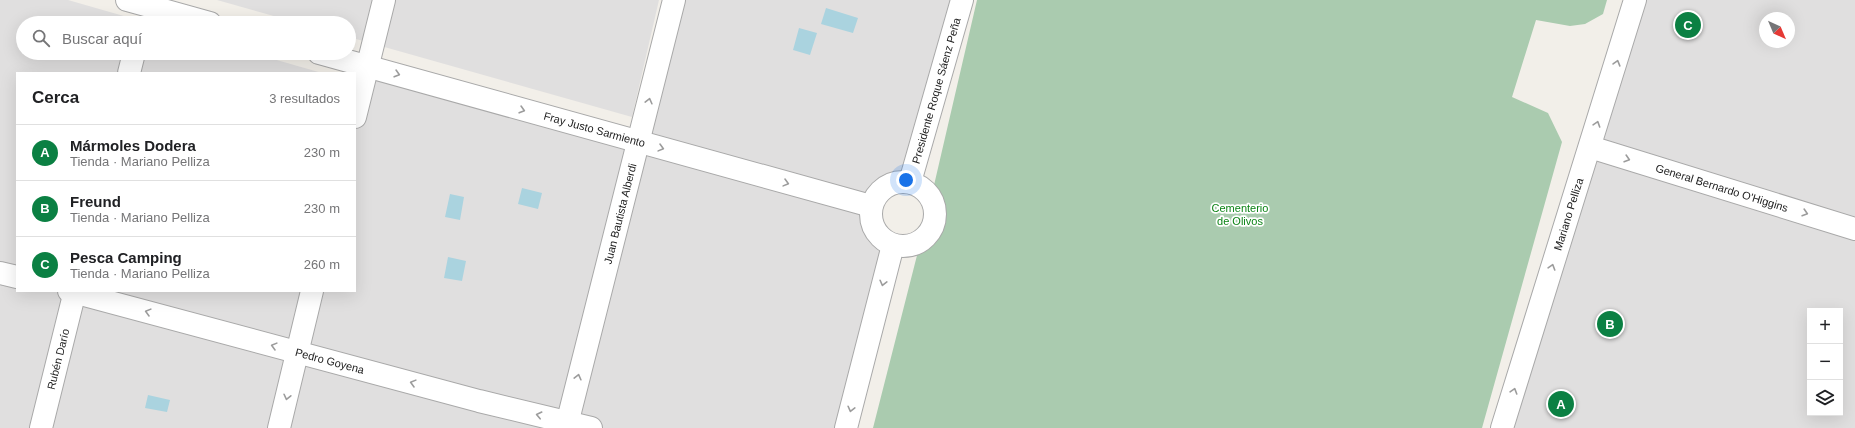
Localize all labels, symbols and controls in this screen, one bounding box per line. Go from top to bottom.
pin: C [1675,10,1701,40]
north arrow [1759,12,1795,48]
street label: Presidente Roque Sáenz Peña [910,15,963,165]
search box [16,16,356,60]
icon: search [30,27,52,49]
text: Buscar aquí [62,30,142,47]
one-way arrow [1612,60,1621,67]
one-way arrow [394,70,400,78]
text: Cerca [32,88,79,107]
text: 3 resultados [269,91,340,106]
one-way arrow [644,98,652,105]
one-way arrow [519,105,525,113]
street label: Fray Justo Sarmiento [543,110,647,149]
one-way arrow [1592,120,1601,127]
text: Mármoles Dodera [70,137,196,154]
one-way arrow [658,144,664,152]
text: A [40,145,50,160]
text: 230 m [304,145,340,160]
text: Tienda · Mariano Pelliza [70,154,210,169]
one-way arrow [1623,154,1630,162]
street label: Juan Bautista Alberdi [602,162,639,265]
street label: General Bernardo O'Higgins [1654,162,1790,214]
your location [896,170,916,190]
street label: Mariano Pelliza [1552,176,1586,252]
one-way arrow [783,178,790,186]
text: Freund [70,193,121,210]
text: B [40,201,50,216]
text: 230 m [304,201,340,216]
park label: Cementerio de Olivos [1212,202,1268,227]
one-way arrow [1801,208,1808,217]
text: Tienda · Mariano Pelliza [70,210,210,225]
text: Pesca Camping [70,249,182,266]
text: C [40,257,50,272]
text: 260 m [304,257,340,272]
one-way arrow [1547,263,1556,270]
text: Tienda · Mariano Pelliza [70,266,210,281]
one-way arrow [880,280,888,286]
one-way arrow [145,308,152,317]
map controls [1807,308,1843,416]
button: + [1807,308,1843,344]
pin: B [1597,309,1623,339]
street label: Rubén Darío [45,327,71,391]
one-way arrow [271,342,278,351]
button: − [1807,344,1843,380]
street label: Pedro Goyena [294,346,366,376]
one-way arrow [574,373,582,380]
one-way arrow [410,380,416,388]
button: layers [1807,380,1843,416]
one-way arrow [1509,387,1517,394]
pin: A [1548,389,1574,419]
one-way arrow [283,394,291,400]
one-way arrow [847,405,856,412]
one-way arrow [536,411,542,419]

